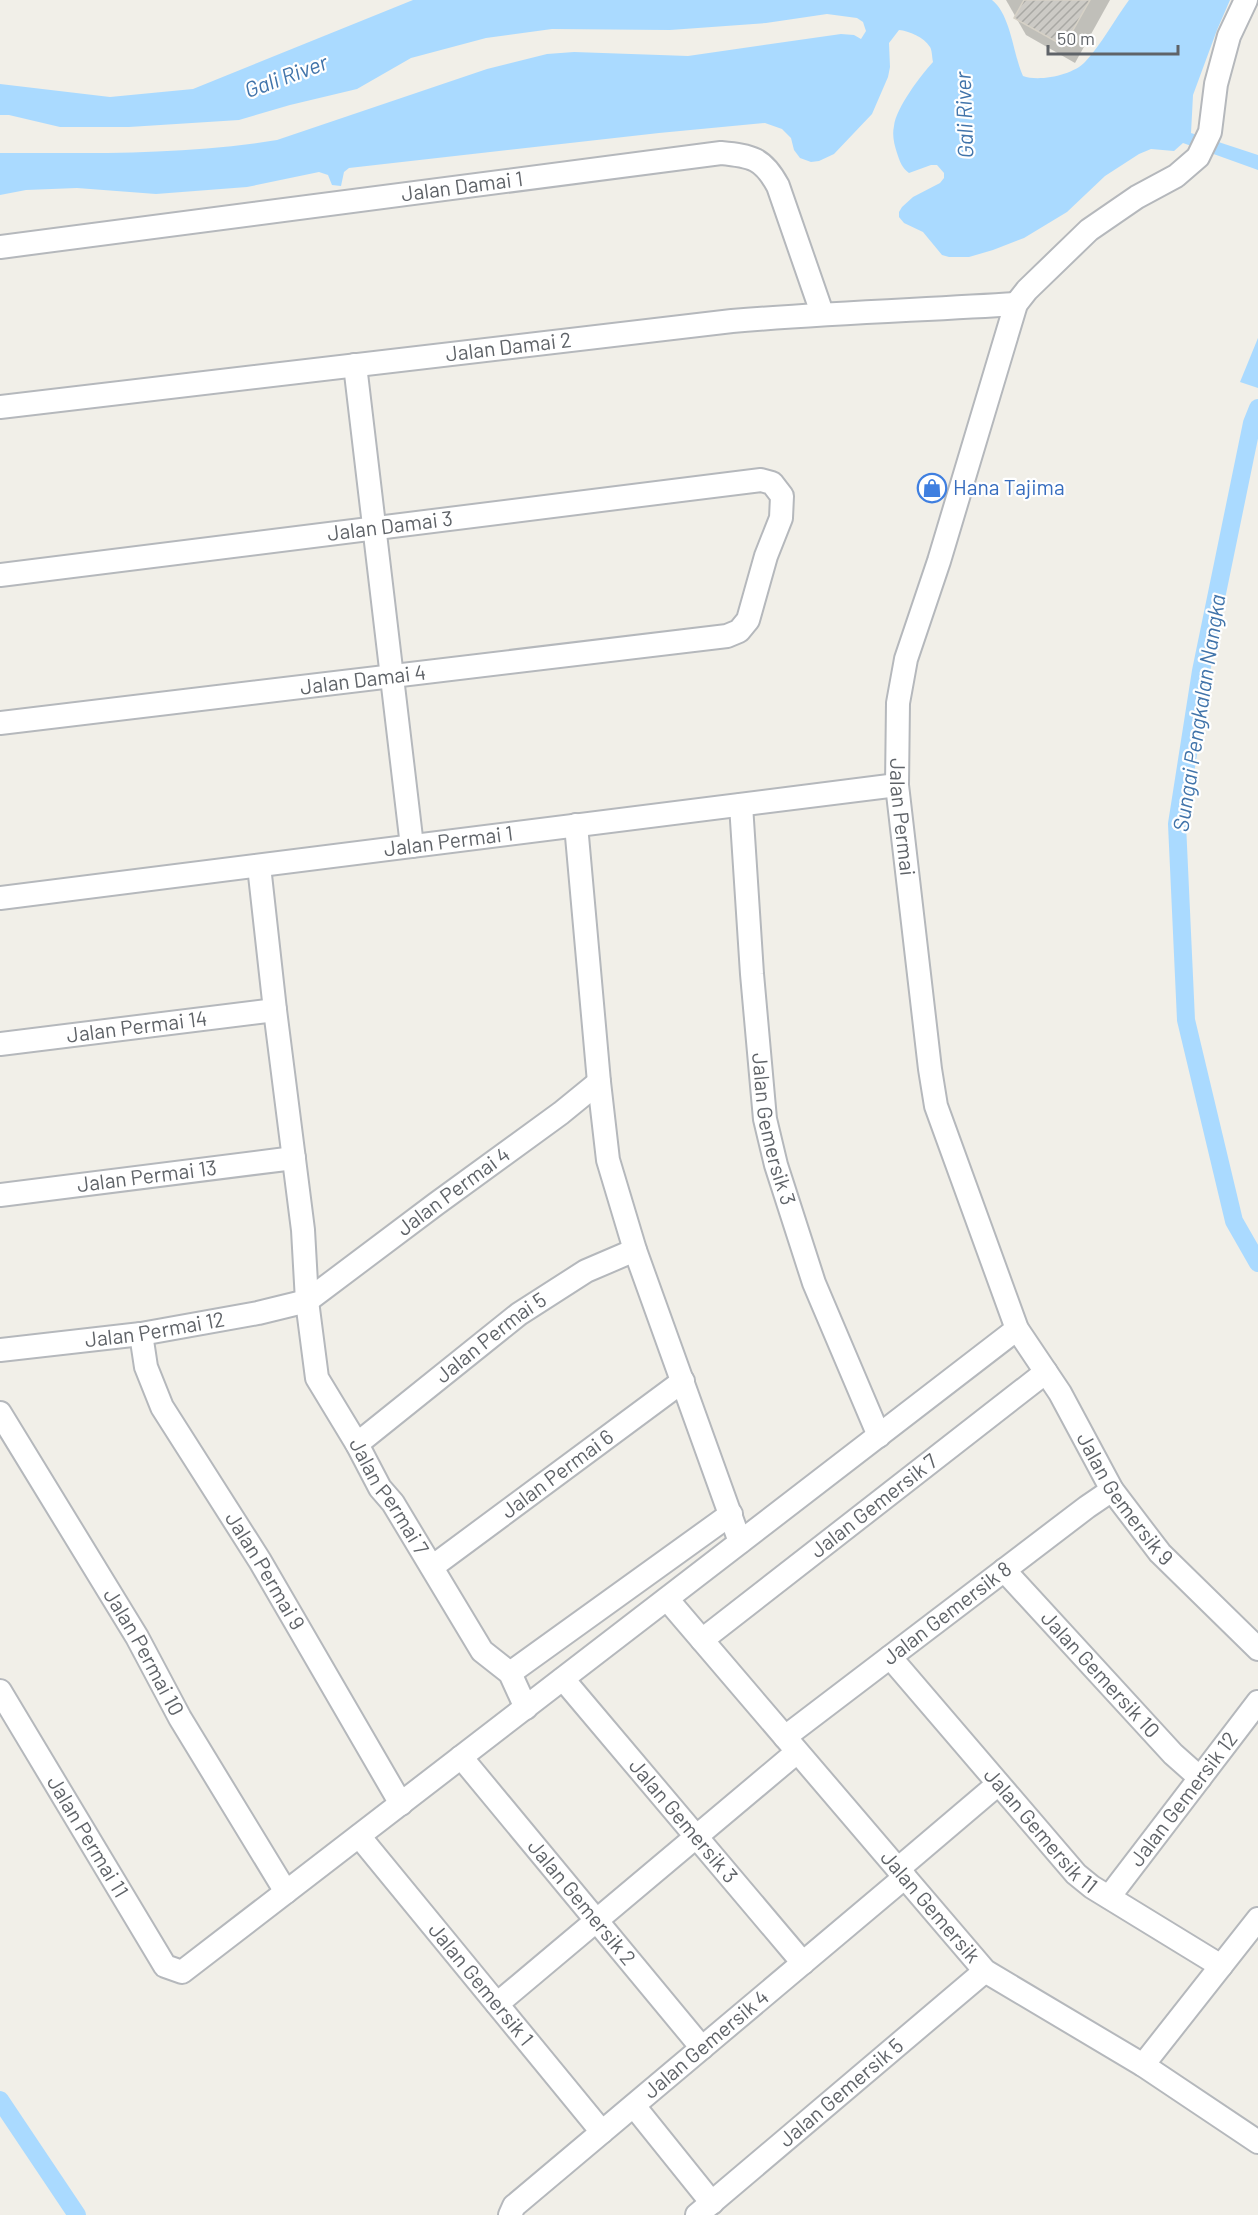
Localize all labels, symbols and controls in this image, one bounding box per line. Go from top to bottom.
scale bar [1048,18,1178,56]
text: 50 m [1057,27,1095,49]
water label: Gali River [241,48,332,102]
water label: Gali River [948,70,978,159]
street label: Jalan Damai 1 [399,165,524,206]
street label: Jalan Damai 2 [444,326,573,366]
shop icon: Hana Tajima [916,472,948,504]
place label: Hana Tajima [953,474,1065,499]
street label: Jalan Damai 3 [326,505,454,545]
water label: Sungai Pengkalan Nangka [1166,592,1230,833]
street label: Jalan Damai 4 [298,658,427,699]
street label: Jalan Permai [886,758,921,877]
street label: Jalan Permai 1 [382,819,514,861]
street label: Jalan Permai 14 [65,1004,209,1047]
street label: Jalan Gemersik 3 [748,1052,802,1208]
street label: Jalan Permai 4 [391,1141,514,1240]
street label: Jalan Permai 13 [75,1154,218,1196]
street label: Jalan Permai 5 [430,1286,550,1387]
street label: Jalan Permai 12 [83,1305,226,1351]
street label: Jalan Permai 6 [495,1423,617,1523]
street label: Jalan Gemersik 9 [1072,1428,1179,1570]
street label: Jalan Permai 7 [345,1433,435,1559]
street label: Jalan Gemersik 7 [805,1448,942,1562]
street label: Jalan Permai 9 [221,1506,311,1634]
street label: Jalan Gemersik 8 [877,1555,1016,1669]
street label: Jalan Permai 10 [99,1583,190,1719]
street label: Jalan Gemersik 10 [1037,1605,1166,1742]
street label: Jalan Gemersik 12 [1123,1726,1242,1871]
street label: Jalan Gemersik 3 [625,1753,744,1887]
street label: Jalan Gemersik 11 [980,1762,1103,1897]
street label: Jalan Permai 11 [43,1771,135,1901]
street label: Jalan Gemersik 2 [523,1834,642,1969]
street label: Jalan Gemersik [876,1845,986,1967]
street label: Jalan Gemersik 1 [424,1917,540,2050]
street label: Jalan Gemersik 4 [638,1983,773,2103]
street label: Jalan Gemersik 5 [773,2032,907,2151]

